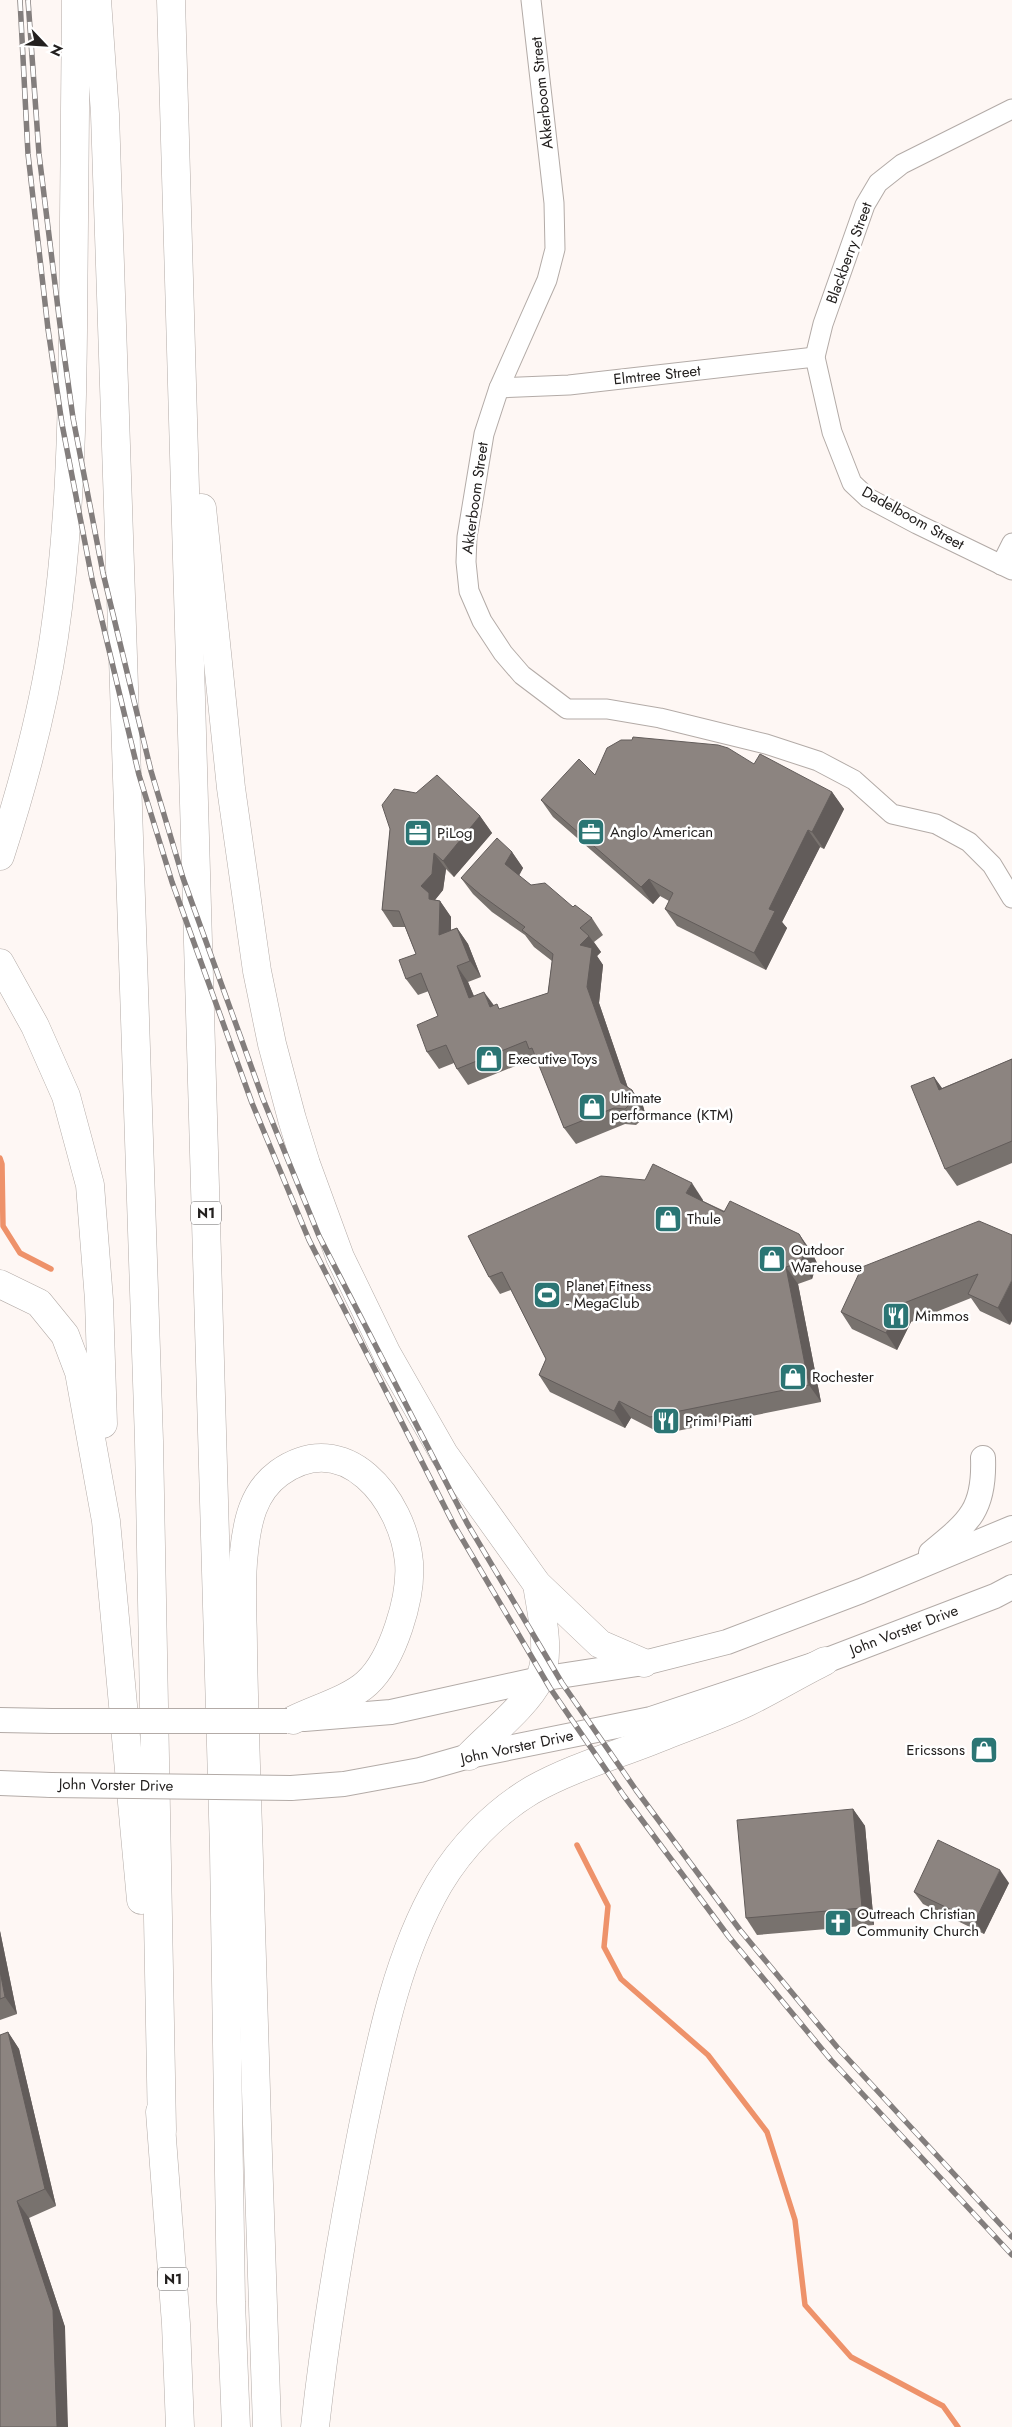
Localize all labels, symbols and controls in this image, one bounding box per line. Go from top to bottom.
north arrow [20,20,70,70]
street label: Akkerboom Street [525,35,559,150]
text: N [45,41,68,60]
street label: Blackberry Street [820,199,878,307]
street label: Elmtree Street [612,359,702,391]
street label: Akkerboom Street [456,440,494,555]
street label: Dadelboom Street [858,481,969,555]
office icon: Anglo American [576,817,606,847]
office icon: PiLog [403,818,433,848]
place label: Anglo American [610,821,713,843]
place label: PiLog [437,822,473,844]
shop icon: Executive Toys [474,1044,504,1074]
place label: Executive Toys [508,1048,597,1070]
place label: Ultimate performance (KTM) [611,1087,734,1126]
shop icon: Ultimate performance (KTM) [577,1092,607,1122]
road number: N1 [191,1202,221,1224]
shop icon: Thule [653,1204,683,1234]
place label: Thule [687,1208,721,1230]
place label: Outdoor Warehouse [791,1239,862,1278]
shop icon: Outdoor Warehouse [757,1244,787,1274]
place label: Planet Fitness - MegaClub [566,1275,651,1314]
sports icon: Planet Fitness - MegaClub [532,1280,562,1310]
restaurant icon: Mimmos [881,1301,911,1331]
place label: Mimmos [915,1305,969,1327]
shop icon: Rochester [778,1362,808,1392]
place label: Rochester [812,1366,875,1388]
restaurant icon: Primi Piatti [651,1406,681,1436]
place label: Primi Piatti [685,1410,753,1432]
street label: John Vorster Drive [845,1599,962,1661]
street label: John Vorster Drive [457,1724,576,1770]
shop icon: Ericssons [969,1735,999,1765]
place label: Ericssons [906,1739,965,1761]
street label: John Vorster Drive [57,1773,174,1797]
place label: Outreach Christian Community Church [857,1903,979,1942]
church icon: Outreach Christian Community Church [823,1908,853,1938]
road number: N1 [158,2268,188,2290]

